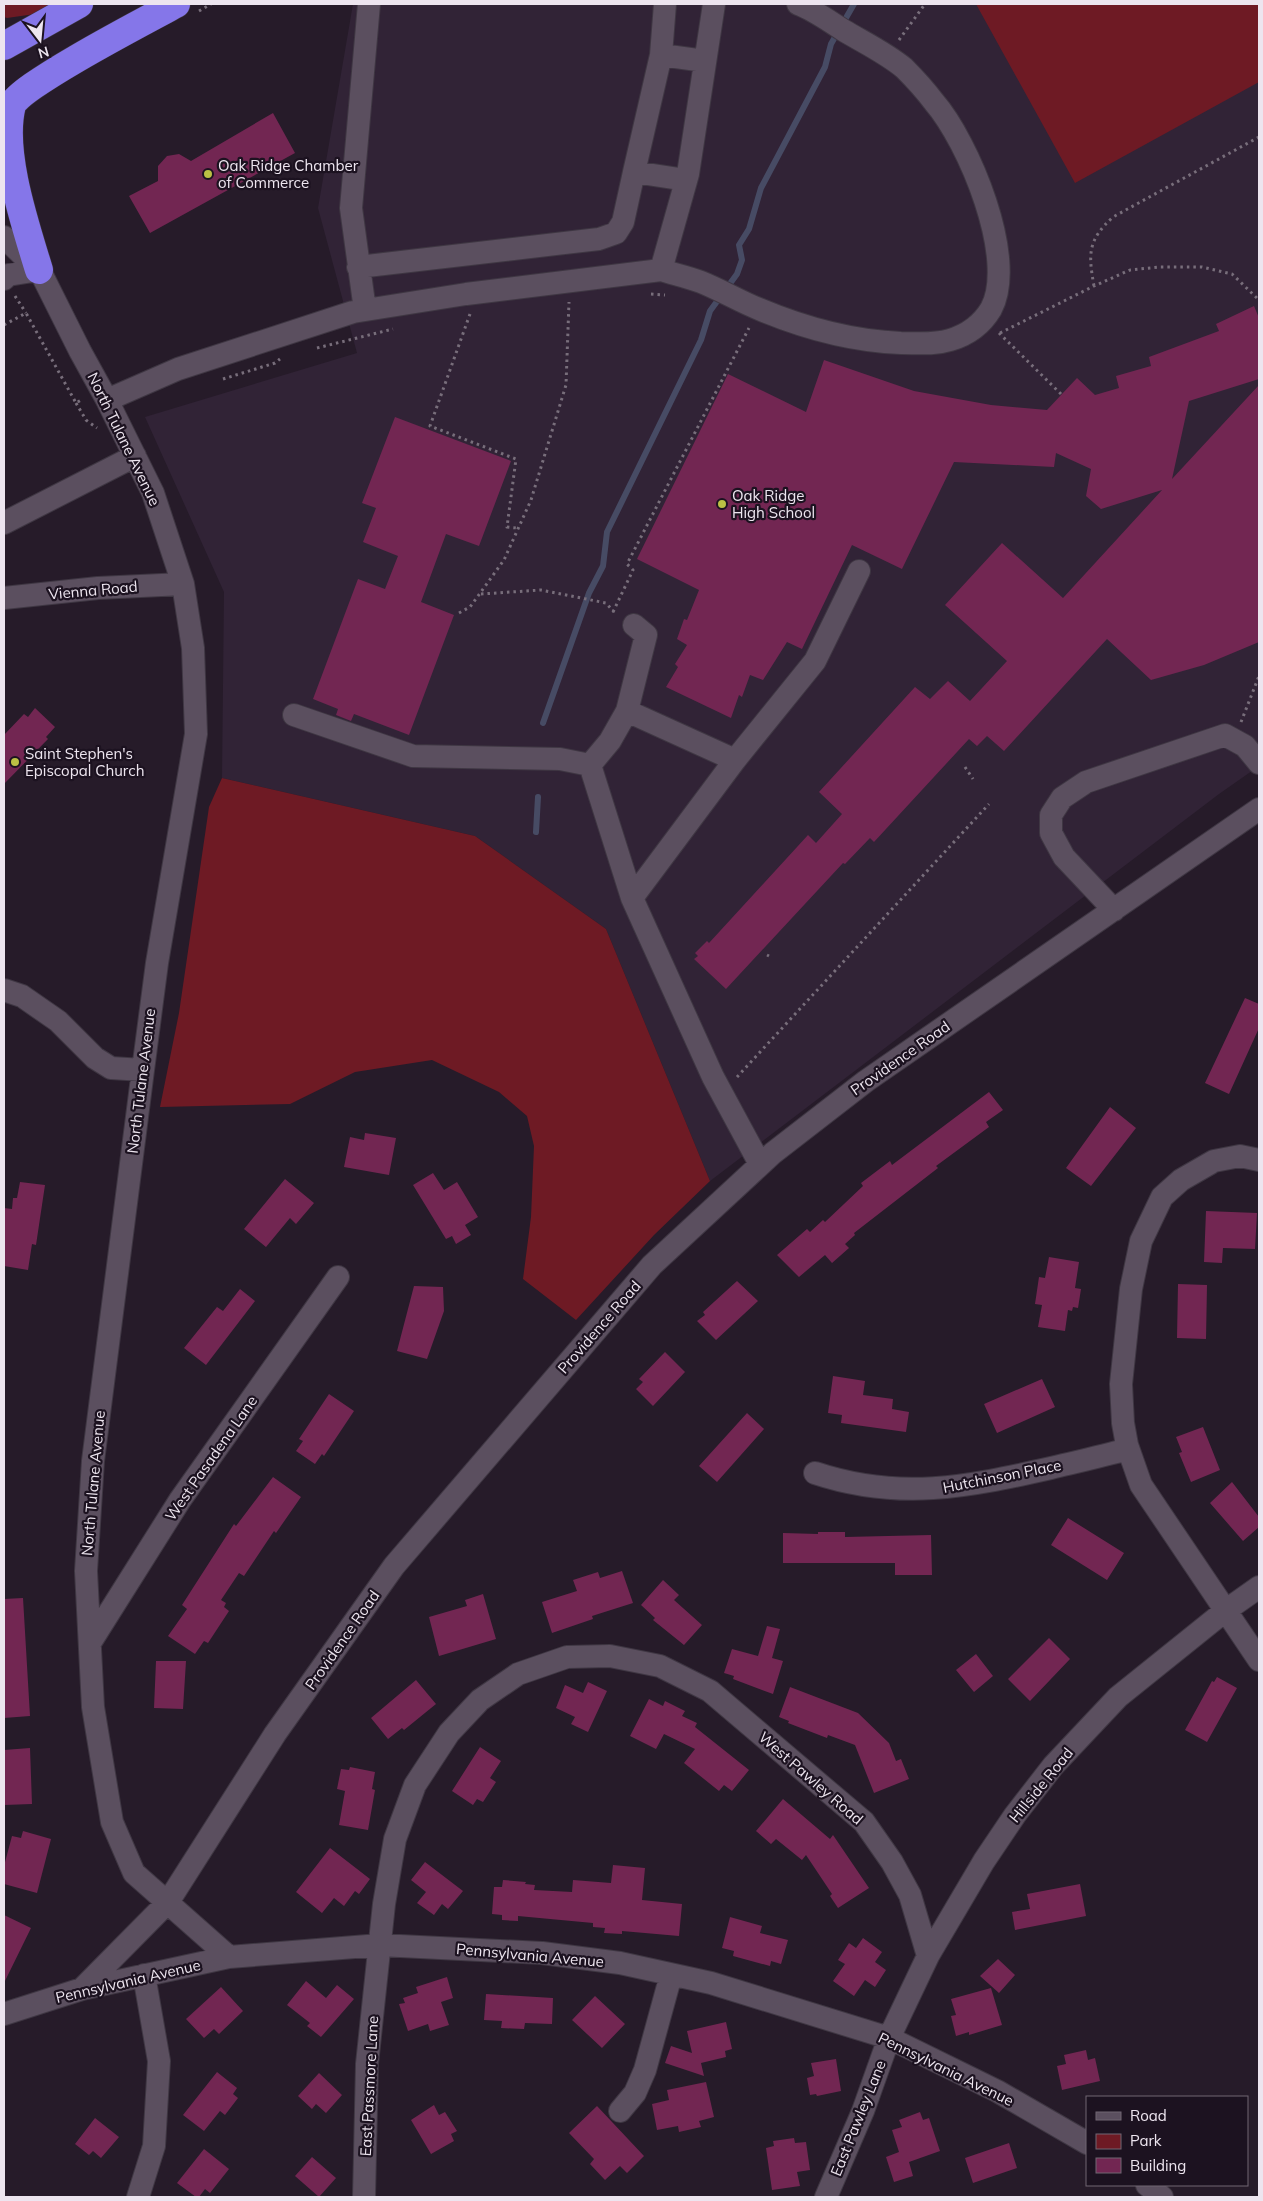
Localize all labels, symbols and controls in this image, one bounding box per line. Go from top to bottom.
north arrow [15,15,65,65]
text: N [36,42,51,63]
place label: Oak Ridge Chamber of Commerce [218,156,359,192]
marker: Oak Ridge Chamber of Commerce [202,168,214,180]
street label: North Tulane Avenue [83,369,165,509]
place label: Oak Ridge High School [732,486,815,522]
marker: Oak Ridge High School [716,498,728,510]
street label: Vienna Road [48,577,138,603]
place label: Saint Stephen's Episcopal Church [25,744,144,780]
marker: Saint Stephen's Episcopal Church [9,756,21,768]
street label: North Tulane Avenue [123,1007,159,1155]
street label: Providence Road [847,1017,953,1099]
street label: Providence Road [553,1277,645,1377]
street label: West Pasadena Lane [161,1392,261,1524]
street label: North Tulane Avenue [77,1410,109,1556]
street label: Hutchinson Place [941,1455,1063,1497]
street label: Providence Road [301,1587,383,1693]
street label: West Pawley Road [755,1727,867,1829]
street label: Hillside Road [1005,1744,1077,1826]
street label: Pennsylvania Avenue [455,1939,605,1971]
street label: Pennsylvania Avenue [54,1955,202,2007]
street label: East Passmore Lane [356,2015,382,2157]
street label: Pennsylvania Avenue [875,2028,1017,2110]
street label: East Pawley Lane [826,2057,890,2179]
legend [1086,2096,1248,2186]
text: Road [1130,2106,1167,2125]
text: Park [1130,2131,1162,2150]
text: Building [1130,2156,1186,2175]

